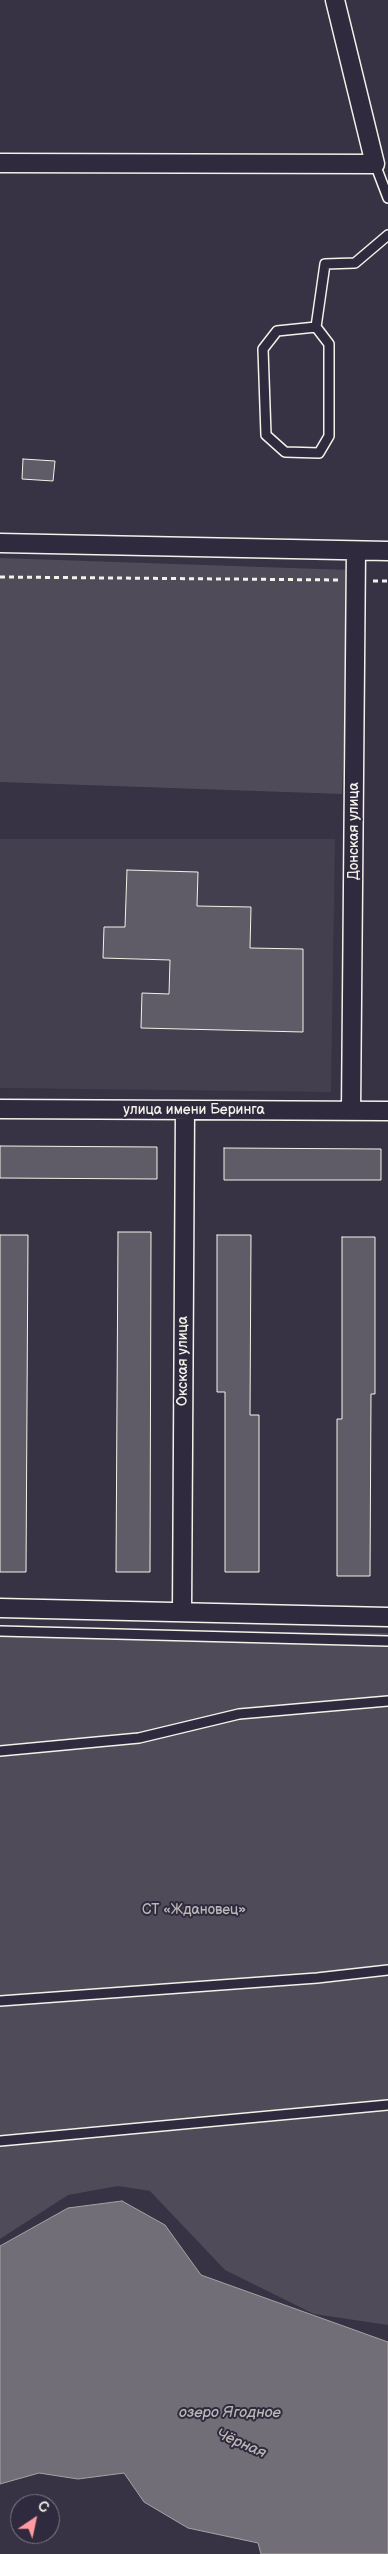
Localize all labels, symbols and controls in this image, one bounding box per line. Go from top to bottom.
street label: Донская улица [346,782,362,880]
street label: улица имени Беринга [123,1102,265,1118]
street label: Окская улица [175,1316,191,1406]
park label: СТ «Ждановец» [142,1902,246,1918]
water label: озеро Ягодное [179,2404,281,2422]
water label: Чёрная [213,2425,269,2463]
north arrow [10,2494,60,2544]
text: С [34,2497,52,2517]

